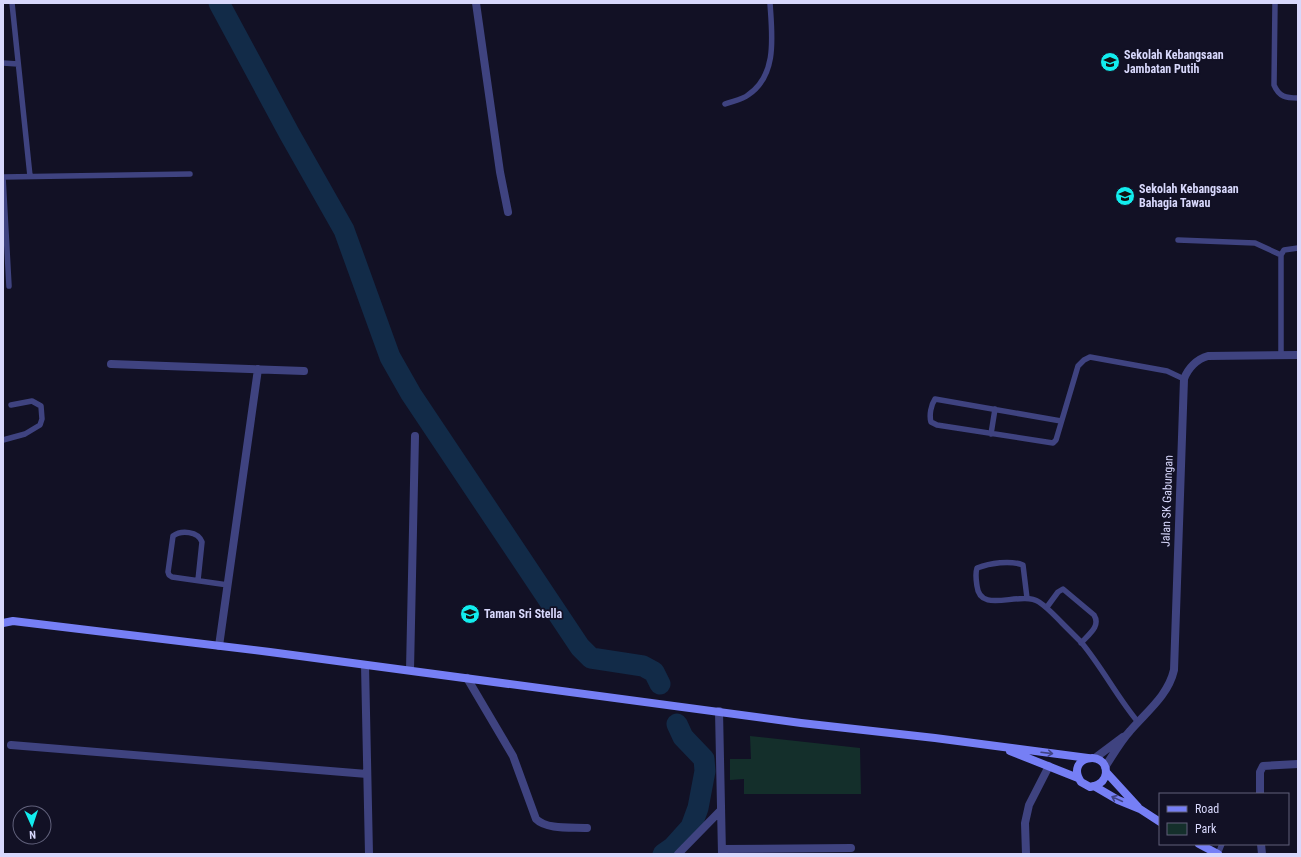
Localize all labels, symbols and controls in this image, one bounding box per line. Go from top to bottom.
place label: Sekolah Kebangsaan Jambatan Putih [1124,48,1224,76]
school or university icon: Sekolah Kebangsaan Jambatan Putih [1099,51,1121,73]
place label: Sekolah Kebangsaan Bahagia Tawau [1139,182,1239,210]
school or university icon: Sekolah Kebangsaan Bahagia Tawau [1114,185,1136,207]
street label: Jalan SK Gabungan [1158,455,1176,547]
school or university icon: Taman Sri Stella [459,603,481,625]
place label: Taman Sri Stella [484,607,563,621]
one-way arrow [1040,749,1053,757]
legend [1159,793,1289,845]
one-way arrow [1111,795,1123,802]
text: Road [1195,802,1219,816]
north arrow [12,805,52,845]
text: Park [1195,822,1217,836]
text: N [29,828,36,841]

